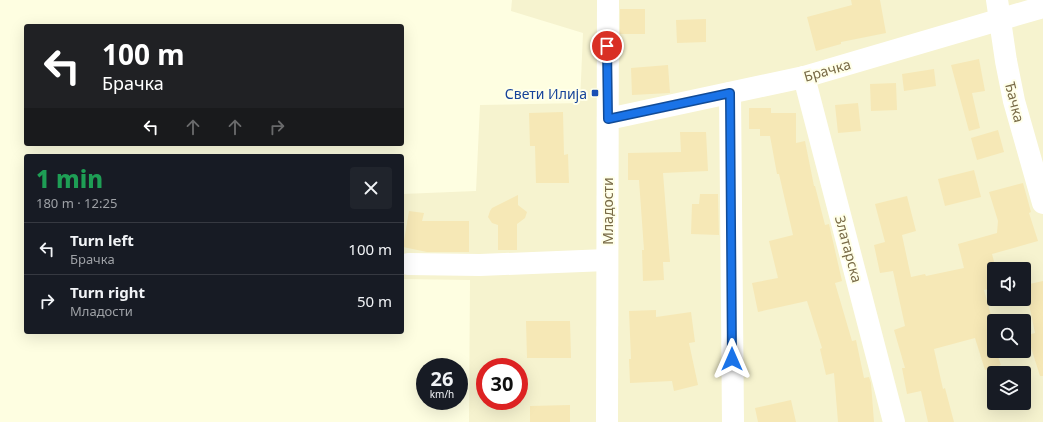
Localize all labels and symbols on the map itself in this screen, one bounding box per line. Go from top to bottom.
pin [590,29,624,63]
street label: Брачка [801,54,853,86]
street label: Ђачка [1001,80,1029,124]
place label: Свети Илија [505,84,587,103]
marker: Свети Илија [590,88,600,98]
street label: Младости [598,177,617,245]
street label: Златарска [831,213,867,285]
position arrow [711,338,753,380]
speed limit sign: 30 [476,358,528,410]

